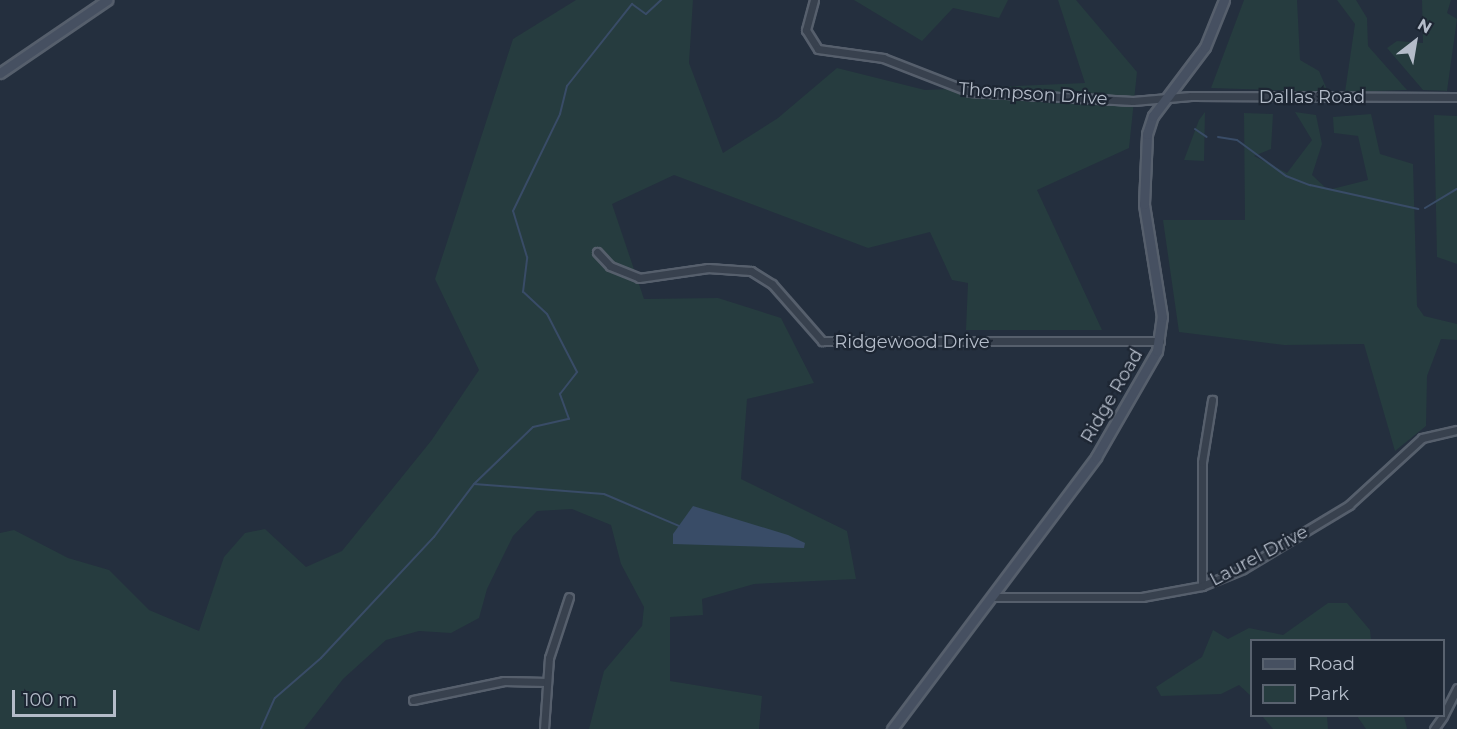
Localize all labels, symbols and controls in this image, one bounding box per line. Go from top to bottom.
north arrow [1385,12,1445,72]
text: N [1414,15,1435,38]
street label: Thompson Drive [958,78,1108,110]
street label: Dallas Road [1259,86,1365,108]
street label: Ridgewood Drive [834,331,990,353]
street label: Ridge Road [1076,345,1148,447]
street label: Laurel Drive [1206,521,1312,591]
legend [1250,639,1445,717]
text: Road [1308,653,1355,675]
scale bar [15,678,118,716]
text: Park [1308,683,1349,705]
text: 100 m [23,689,77,711]

